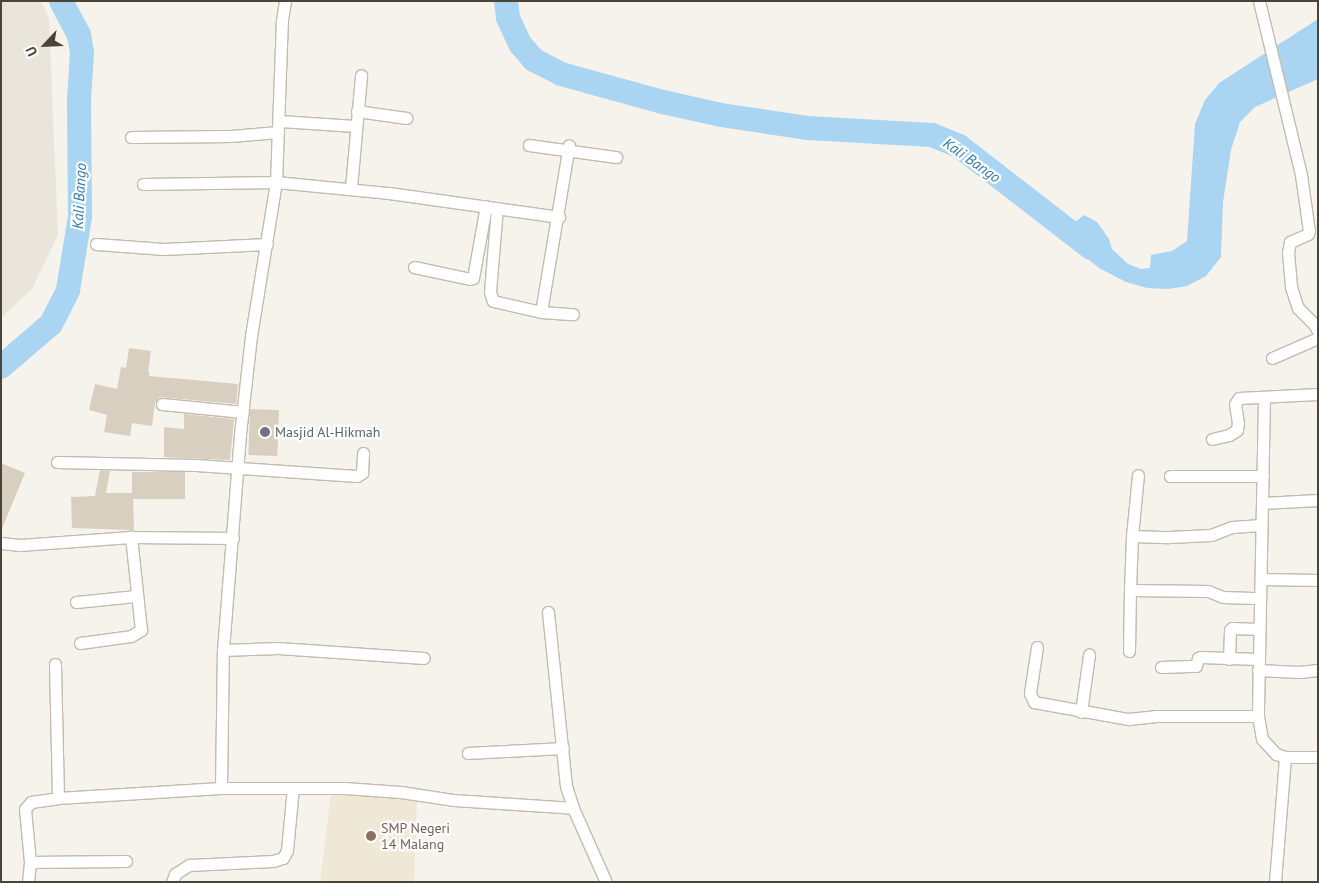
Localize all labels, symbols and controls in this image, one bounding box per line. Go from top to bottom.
north arrow [20,20,70,70]
text: U [21,44,41,59]
water label: Kali Bango [940,134,1004,186]
water label: Kali Bango [68,163,90,229]
place label: Masjid Al-Hikmah [275,424,381,440]
marker: Masjid Al-Hikmah [259,426,271,438]
place label: SMP Negeri 14 Malang [381,820,451,852]
marker: SMP Negeri 14 Malang [365,830,377,842]

